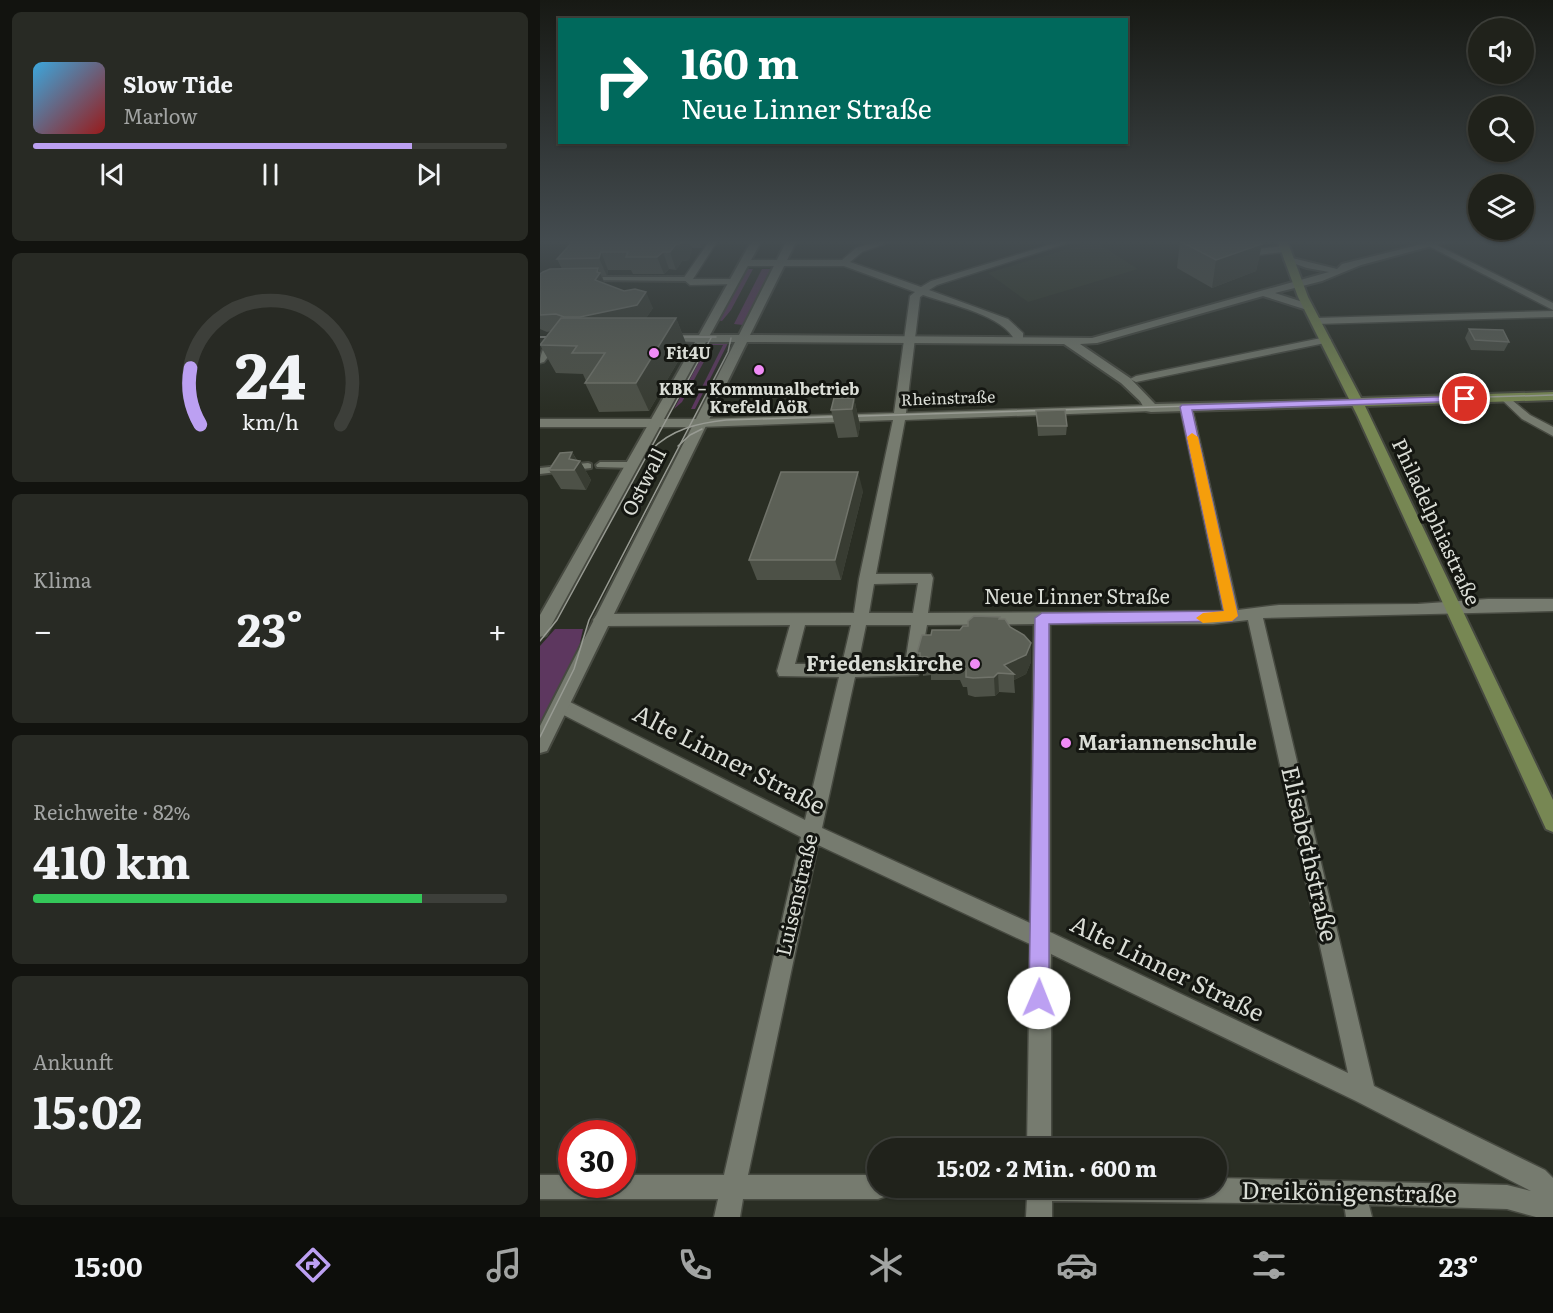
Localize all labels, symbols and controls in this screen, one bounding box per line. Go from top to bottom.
map controls [1468,18,1534,240]
button: sound [1468,18,1534,84]
text: 160 m [681,30,799,92]
icon: right [582,42,660,120]
text: Slow Tide [123,67,233,100]
text: Neue Linner Straße [681,87,932,127]
button: search [1468,96,1534,162]
text: Marlow [123,100,198,130]
icon: previous [96,158,129,191]
icon: pause [254,158,287,191]
icon: next [412,158,445,191]
button: layers [1468,174,1534,240]
text: 24 [234,326,306,418]
place label: Fit4U [666,340,711,364]
marker: Fit4U [647,346,661,360]
marker: KBK – Kommunalbetrieb Krefeld AöR [752,363,766,377]
pin [1439,373,1490,424]
place label: KBK – Kommunalbetrieb Krefeld AöR [659,376,859,418]
icon: arrive [1448,382,1481,415]
street label: Rheinstraße [900,383,996,411]
text: km/h [241,405,299,437]
street label: Philadelphiastraße [1386,433,1490,610]
street label: Ostwall [612,442,672,520]
text: Klima [33,564,92,594]
street label: Neue Linner Straße [984,580,1170,610]
text: 23° [237,594,303,661]
text: − [33,604,52,653]
text: + [488,604,507,653]
place label: Friedenskirche [806,647,963,677]
marker: Friedenskirche [968,657,982,671]
street label: Alte Linner Straße [628,694,832,821]
place label: Mariannenschule [1078,726,1257,756]
marker: Mariannenschule [1059,736,1073,750]
street label: Elisabethstraße [1274,762,1349,945]
text: Reichweite · 82% [33,796,191,826]
text: 410 km [33,826,190,893]
street label: Luisenstraße [766,830,824,959]
street label: Alte Linner Straße [1065,905,1271,1029]
position arrow [1007,966,1071,1030]
text: Ankunft [33,1046,113,1076]
text: 15:02 [33,1076,142,1143]
speed limit sign: 30 [558,1120,636,1198]
text: 15:02 · 2 Min. · 600 m [937,1151,1157,1184]
street label: Dreikönigenstraße [1241,1171,1457,1210]
icon: directions [292,1244,334,1286]
icon: music [483,1244,525,1286]
icon: phone [674,1244,716,1286]
icon: climate [865,1244,907,1286]
icon: car [1056,1244,1098,1286]
icon: filters [1248,1244,1290,1286]
text: 15:00 [75,1245,143,1285]
text: 23° [1439,1245,1478,1285]

